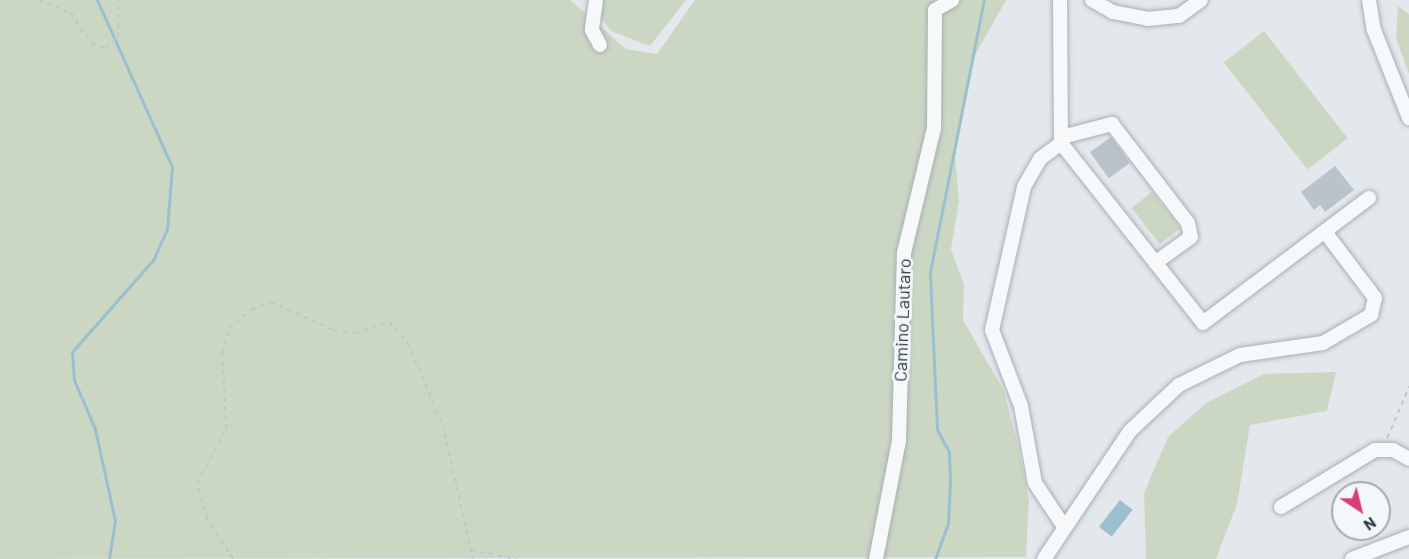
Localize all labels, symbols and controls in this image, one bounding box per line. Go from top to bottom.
street label: Camino Lautaro [889,258,915,382]
north arrow [1331,481,1391,541]
text: N [1361,514,1380,535]

